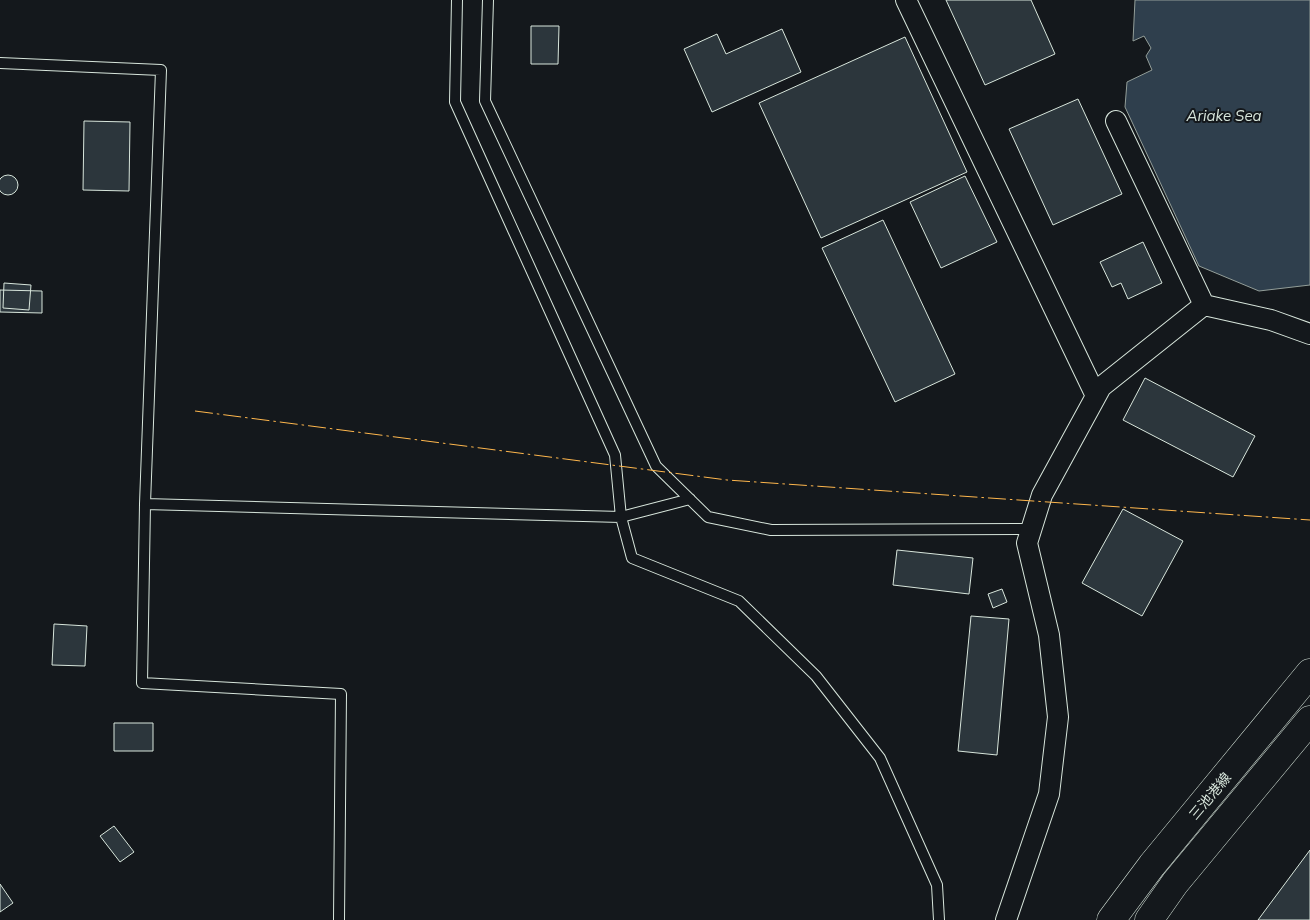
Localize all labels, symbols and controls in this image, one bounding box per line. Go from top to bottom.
water label: Ariake Sea [1185,106,1262,125]
street label: 三池港線 [1185,769,1235,823]

